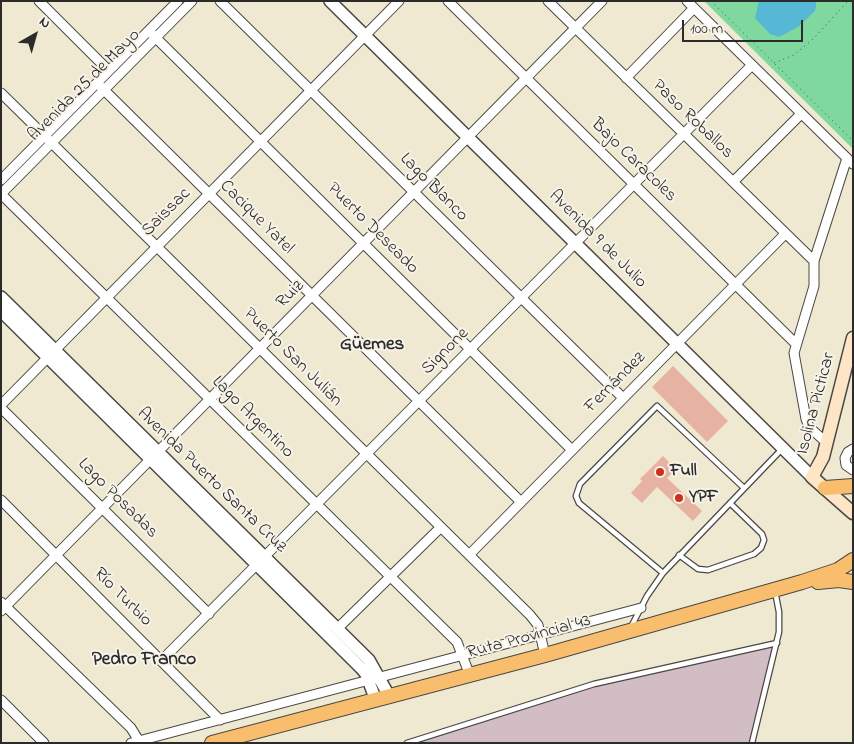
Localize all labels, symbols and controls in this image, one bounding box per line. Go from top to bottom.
north arrow [10,10,60,60]
scale bar [684,10,805,42]
text: N [34,12,55,34]
text: 100 m [690,18,723,40]
street label: Avenida 25 de Mayo [24,25,146,147]
street label: Paso Roballos [647,76,737,164]
street label: Bajo Caracoles [585,115,681,207]
street label: Lago Blanco [394,149,472,227]
street label: Cacique Yatel [214,176,298,260]
street label: Puerto Deseado [322,179,422,279]
street label: Saissac [138,184,196,242]
street label: Avenida 9 de Julio [543,186,651,294]
street label: Ruiz [272,276,310,314]
street label: Puerto San Julián [238,304,346,412]
street label: Signone [418,324,474,380]
district label: Güemes [340,335,404,357]
street label: Fernández [581,348,651,418]
street label: Isolina Picticar [793,351,841,457]
street label: Lago Argentino [206,372,298,464]
street label: Avenida Puerto Santa Cruz [132,404,290,558]
street label: Lago Posadas [72,454,162,544]
place label: Full [670,461,697,483]
marker: Full [654,466,666,478]
place label: YPF [689,487,718,509]
marker: YPF [673,492,685,504]
street label: Río Turbio [88,564,156,632]
street label: Ruta Provincial 43 [465,611,593,665]
district label: Pedro Franco [92,650,196,672]

